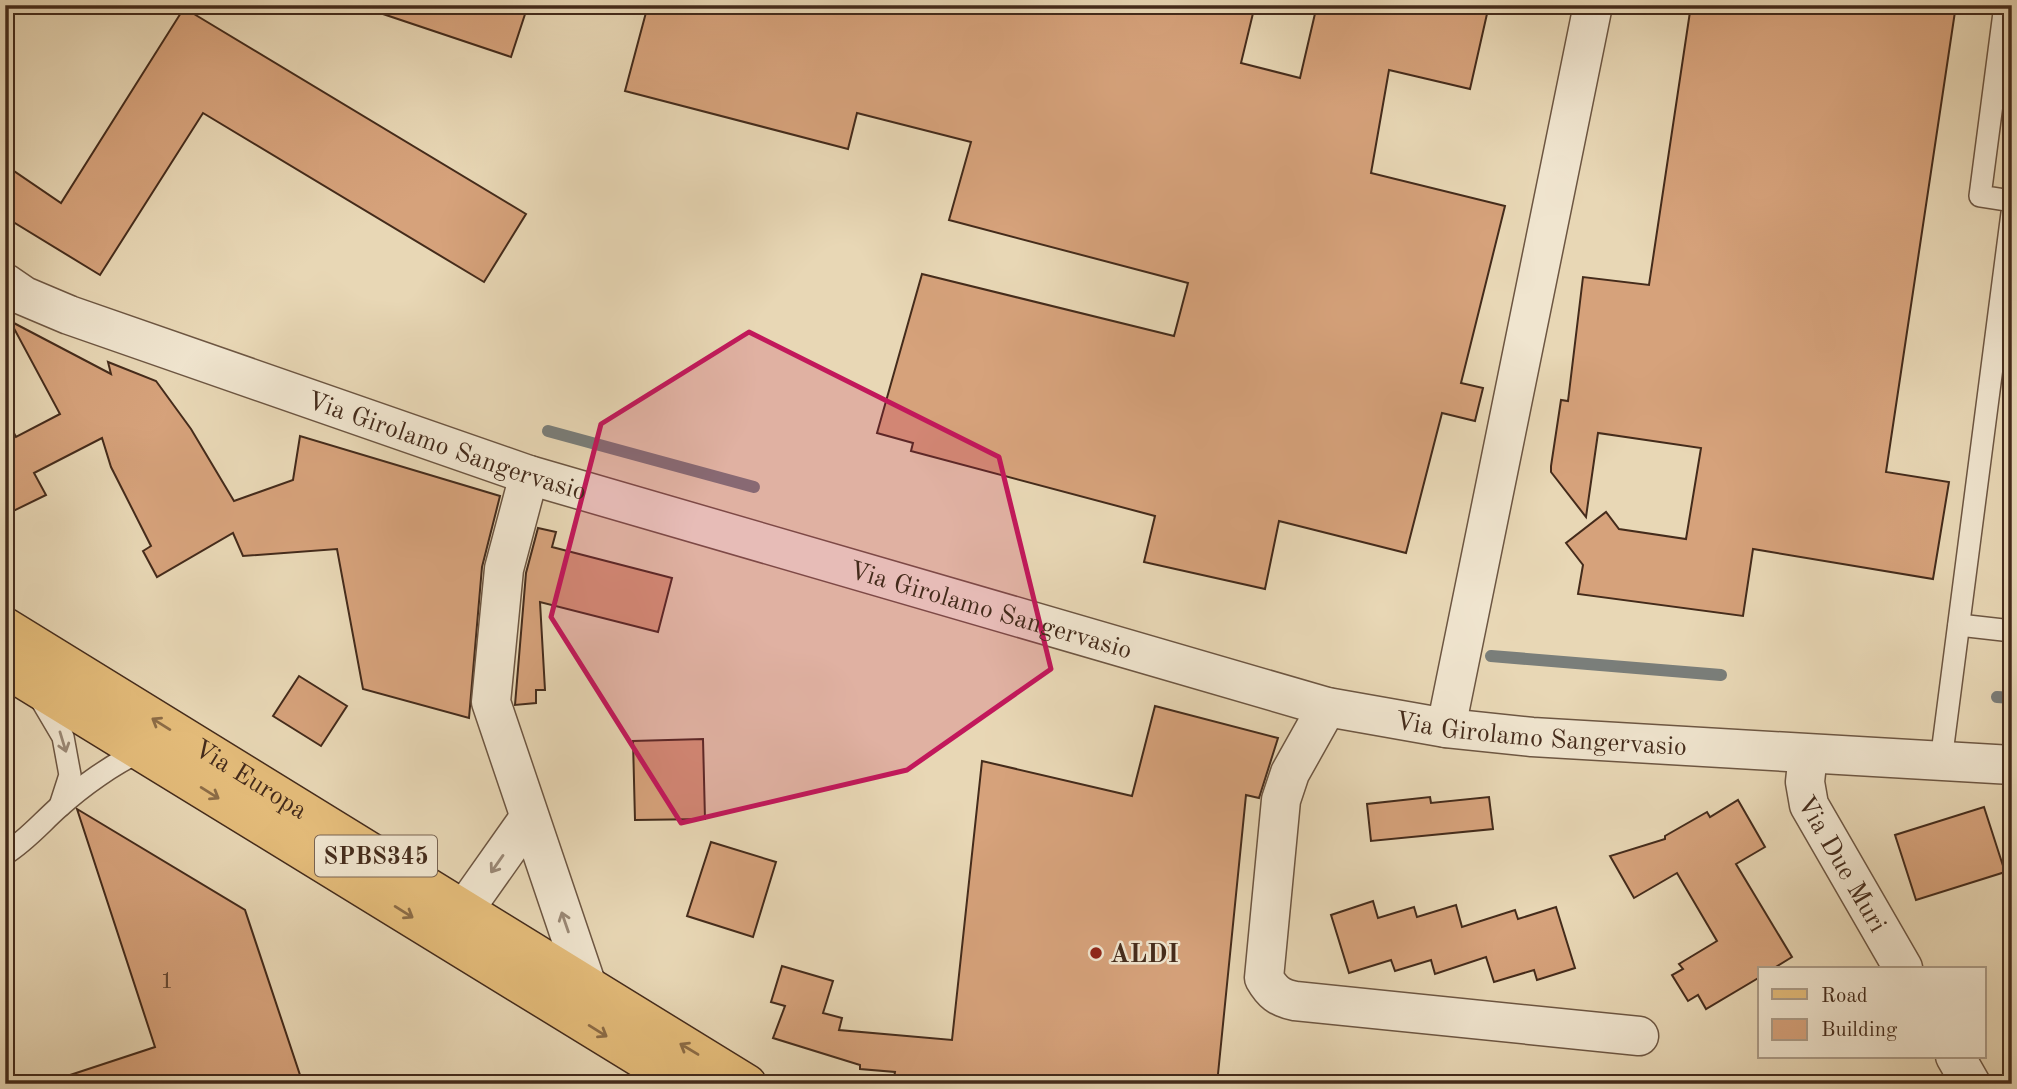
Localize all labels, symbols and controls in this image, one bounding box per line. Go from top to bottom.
street label: Via Girolamo Sangervasio [304,388,589,506]
street label: Via Girolamo Sangervasio [846,558,1135,665]
street label: Via Girolamo Sangervasio [1393,708,1688,761]
one-way arrow [152,716,172,730]
one-way arrow [57,730,70,753]
street label: Via Europa [189,736,311,825]
one-way arrow [199,787,219,801]
street label: Via Due Muri [1792,792,1890,937]
road number: SPBS345 [315,836,437,876]
one-way arrow [490,854,504,873]
one-way arrow [393,906,413,920]
one-way arrow [558,911,570,933]
place label: ALDI [1110,942,1179,968]
marker: ALDI [1088,945,1104,961]
legend [1758,967,1986,1058]
house number: 1 [160,970,174,993]
text: Road [1821,986,1868,1007]
text: Building [1821,1020,1898,1041]
one-way arrow [587,1025,607,1039]
one-way arrow [679,1041,699,1055]

